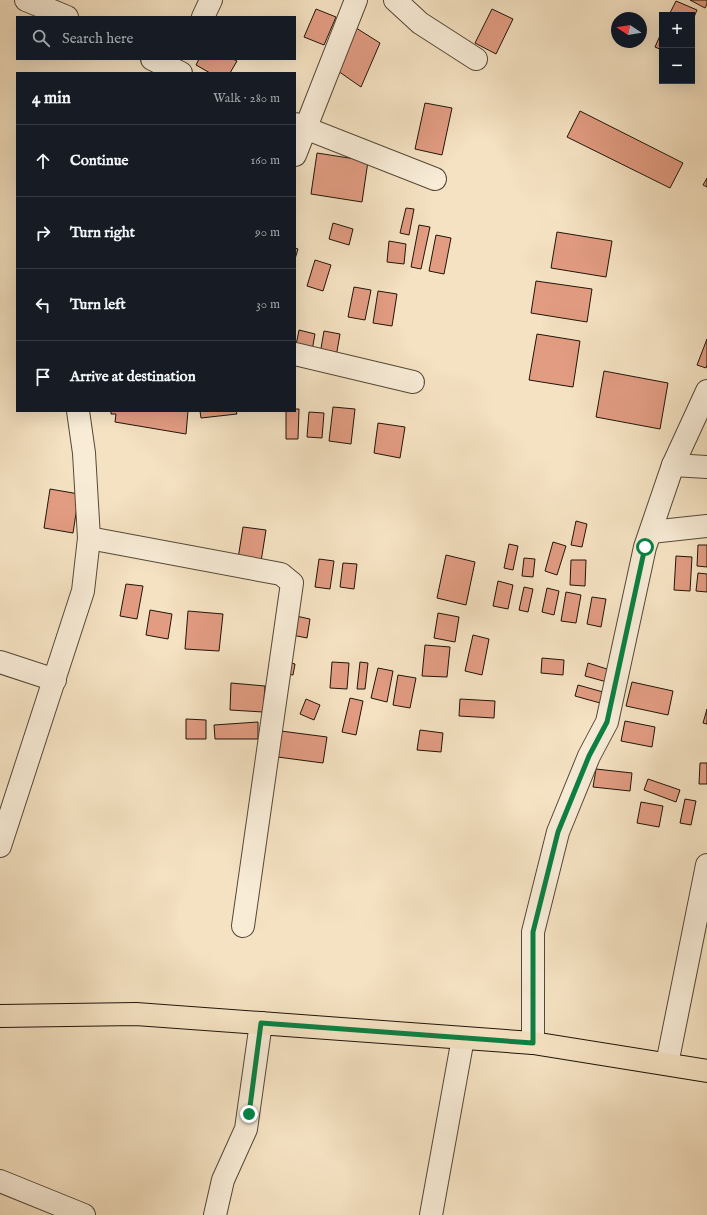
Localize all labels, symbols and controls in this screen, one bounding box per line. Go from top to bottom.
north arrow [611,12,647,48]
map controls [659,12,695,84]
button: + [659,12,695,48]
search box [16,16,296,60]
icon: search [30,27,52,49]
text: Search here [62,29,133,48]
button: − [659,48,695,84]
text: 4 min [32,88,71,109]
text: Walk · 280 m [213,90,280,107]
icon: ahead [32,150,54,172]
text: Continue [70,151,128,170]
text: 160 m [250,152,280,169]
icon: right [32,222,54,244]
text: Turn right [70,223,135,242]
text: 90 m [255,224,280,241]
icon: left [32,294,54,316]
text: Turn left [70,295,126,314]
text: 30 m [256,296,280,313]
icon: arrive [32,366,54,388]
text: Arrive at destination [70,367,196,386]
route start [636,538,654,556]
route end [240,1105,258,1123]

